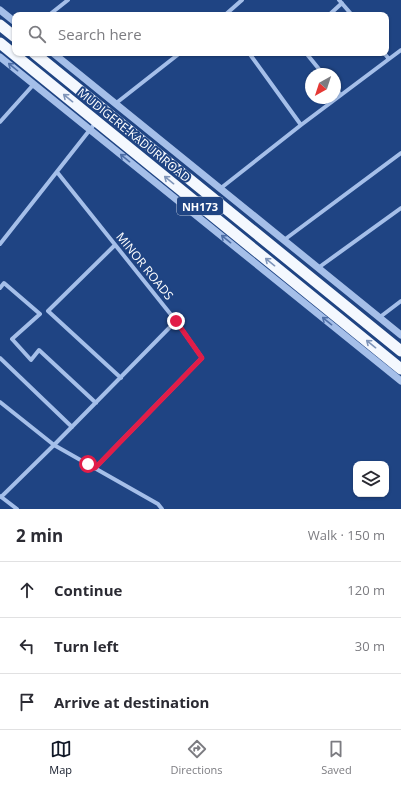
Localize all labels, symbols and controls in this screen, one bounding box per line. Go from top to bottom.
search box [12,12,389,56]
icon: search [26,23,48,45]
text: Search here [58,24,142,44]
one-way arrow [8,63,19,72]
north arrow [305,68,341,104]
street label: MUDIGERE-KADUR ROAD [74,84,194,186]
one-way arrow [63,94,73,103]
one-way arrow [120,153,131,162]
one-way arrow [163,176,174,185]
road number: NH173 [177,197,223,215]
street label: MINOR ROADS [112,229,178,303]
one-way arrow [221,235,232,244]
one-way arrow [264,258,275,267]
route end [167,312,185,330]
one-way arrow [322,317,333,326]
one-way arrow [365,340,376,348]
route start [79,455,97,473]
map controls [353,461,389,497]
button: layers [353,461,389,497]
text: 2 min [16,524,63,547]
text: Walk · 150 m [308,526,385,544]
icon: ahead [16,579,38,601]
text: Continue [54,580,122,600]
text: 120 m [347,581,385,599]
icon: left [16,635,38,657]
text: Turn left [54,636,119,656]
text: 30 m [355,637,385,655]
icon: arrive [16,691,38,713]
text: Arrive at destination [54,692,209,712]
tab: Map [49,738,72,777]
tab: Directions [171,738,223,777]
tab: Saved [321,738,352,777]

